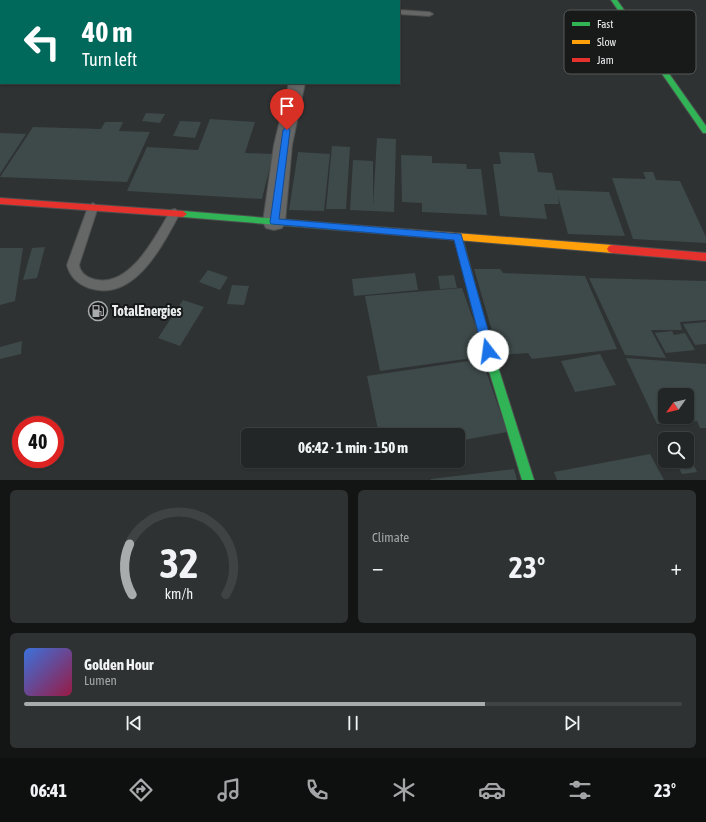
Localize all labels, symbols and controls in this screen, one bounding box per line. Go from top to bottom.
legend [564,10,696,74]
icon: left [16,16,68,68]
text: 40 m [82,16,132,48]
text: Fast [597,18,613,30]
text: Slow [597,36,616,48]
text: Turn left [82,49,137,70]
text: Jam [597,54,614,66]
pin [270,89,304,130]
icon: arrive [276,95,298,117]
fuel station icon: TotalEnergies [87,300,109,322]
place label: TotalEnergies [112,303,182,319]
position arrow [467,330,509,372]
north arrow [658,388,694,424]
map controls [658,388,694,468]
speed limit sign: 40 [12,416,64,468]
button: search [658,432,694,468]
text: 06:42 · 1 min · 150 m [298,439,408,456]
text: Climate [372,530,409,545]
text: 32 [159,538,199,586]
text: 23° [509,550,545,584]
text: − [372,554,383,580]
text: + [671,554,682,580]
text: km/h [165,585,193,601]
text: Golden Hour [84,656,154,673]
text: Lumen [84,673,117,688]
icon: previous [123,712,145,734]
icon: pause [342,712,364,734]
icon: next [561,712,583,734]
icon: directions [127,776,155,804]
icon: music [215,776,243,804]
icon: phone [303,776,331,804]
icon: climate [390,776,418,804]
icon: car [478,776,506,804]
icon: filters [566,776,594,804]
text: 06:41 [30,780,67,801]
text: 23° [654,780,676,801]

